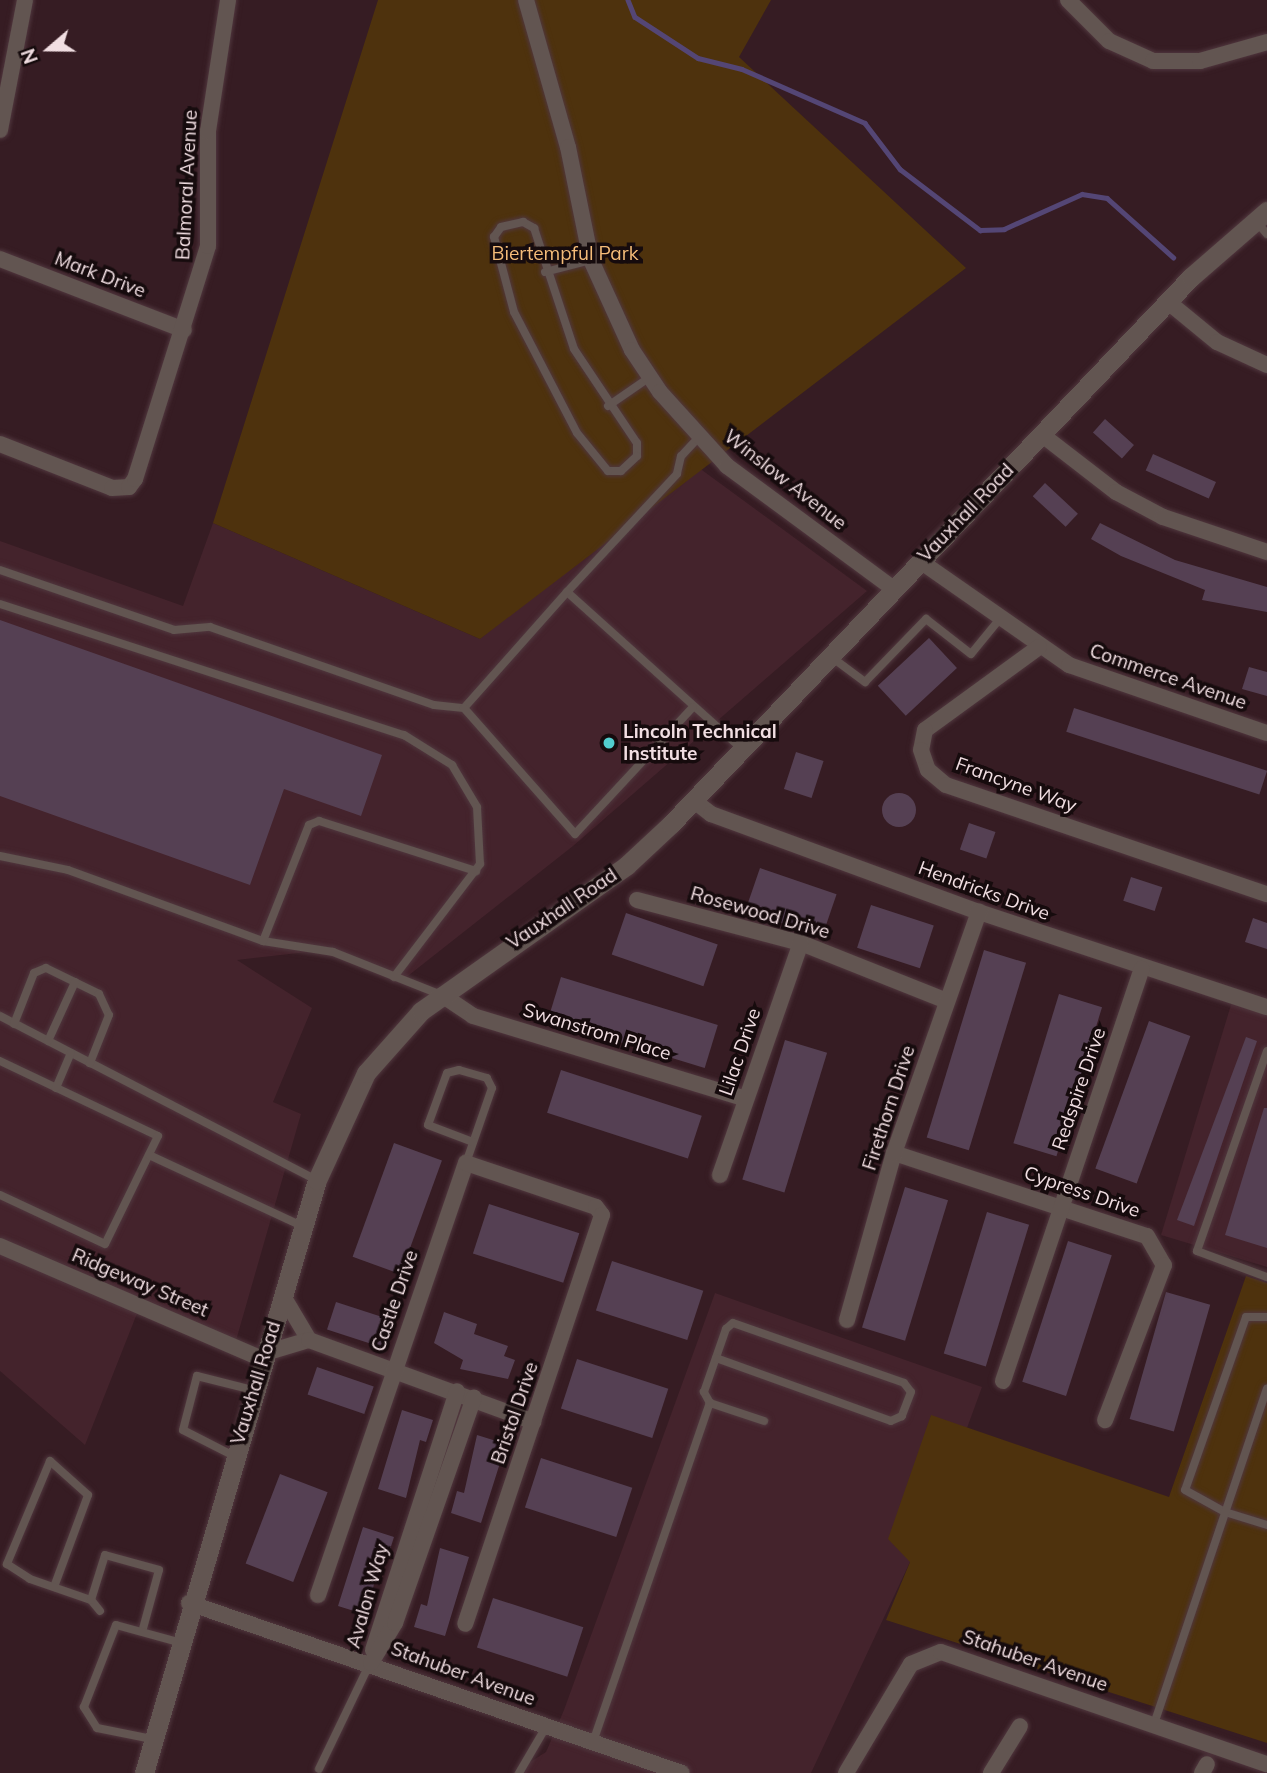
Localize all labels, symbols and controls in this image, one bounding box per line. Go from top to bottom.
north arrow [14,14,84,84]
text: N [16,45,43,67]
street label: Balmoral Avenue [172,109,202,261]
park label: Biertempful Park [492,243,638,265]
street label: Mark Drive [51,247,149,303]
street label: Winslow Avenue [719,425,851,535]
street label: Vauxhall Road [913,459,1019,567]
street label: Commerce Avenue [1087,639,1249,715]
place label: Lincoln Technical Institute [623,721,777,765]
marker: Lincoln Technical Institute [601,735,617,751]
street label: Francyne Way [952,753,1080,817]
street label: Hendricks Drive [915,857,1053,925]
street label: Vauxhall Road [503,864,621,954]
street label: Rosewood Drive [688,882,832,944]
street label: Swanstrom Place [520,999,674,1065]
street label: Lilac Drive [714,1005,766,1099]
street label: Redspire Drive [1047,1025,1111,1153]
street label: Firethorn Drive [858,1043,920,1173]
street label: Cypress Drive [1021,1162,1143,1222]
street label: Ridgeway Street [68,1244,212,1322]
street label: Castle Drive [367,1247,423,1355]
street label: Vauxhall Road [226,1319,286,1447]
street label: Bristol Drive [487,1359,543,1467]
street label: Avalon Way [342,1541,394,1651]
street label: Stahuber Avenue [960,1626,1110,1696]
street label: Stahuber Avenue [388,1637,538,1711]

